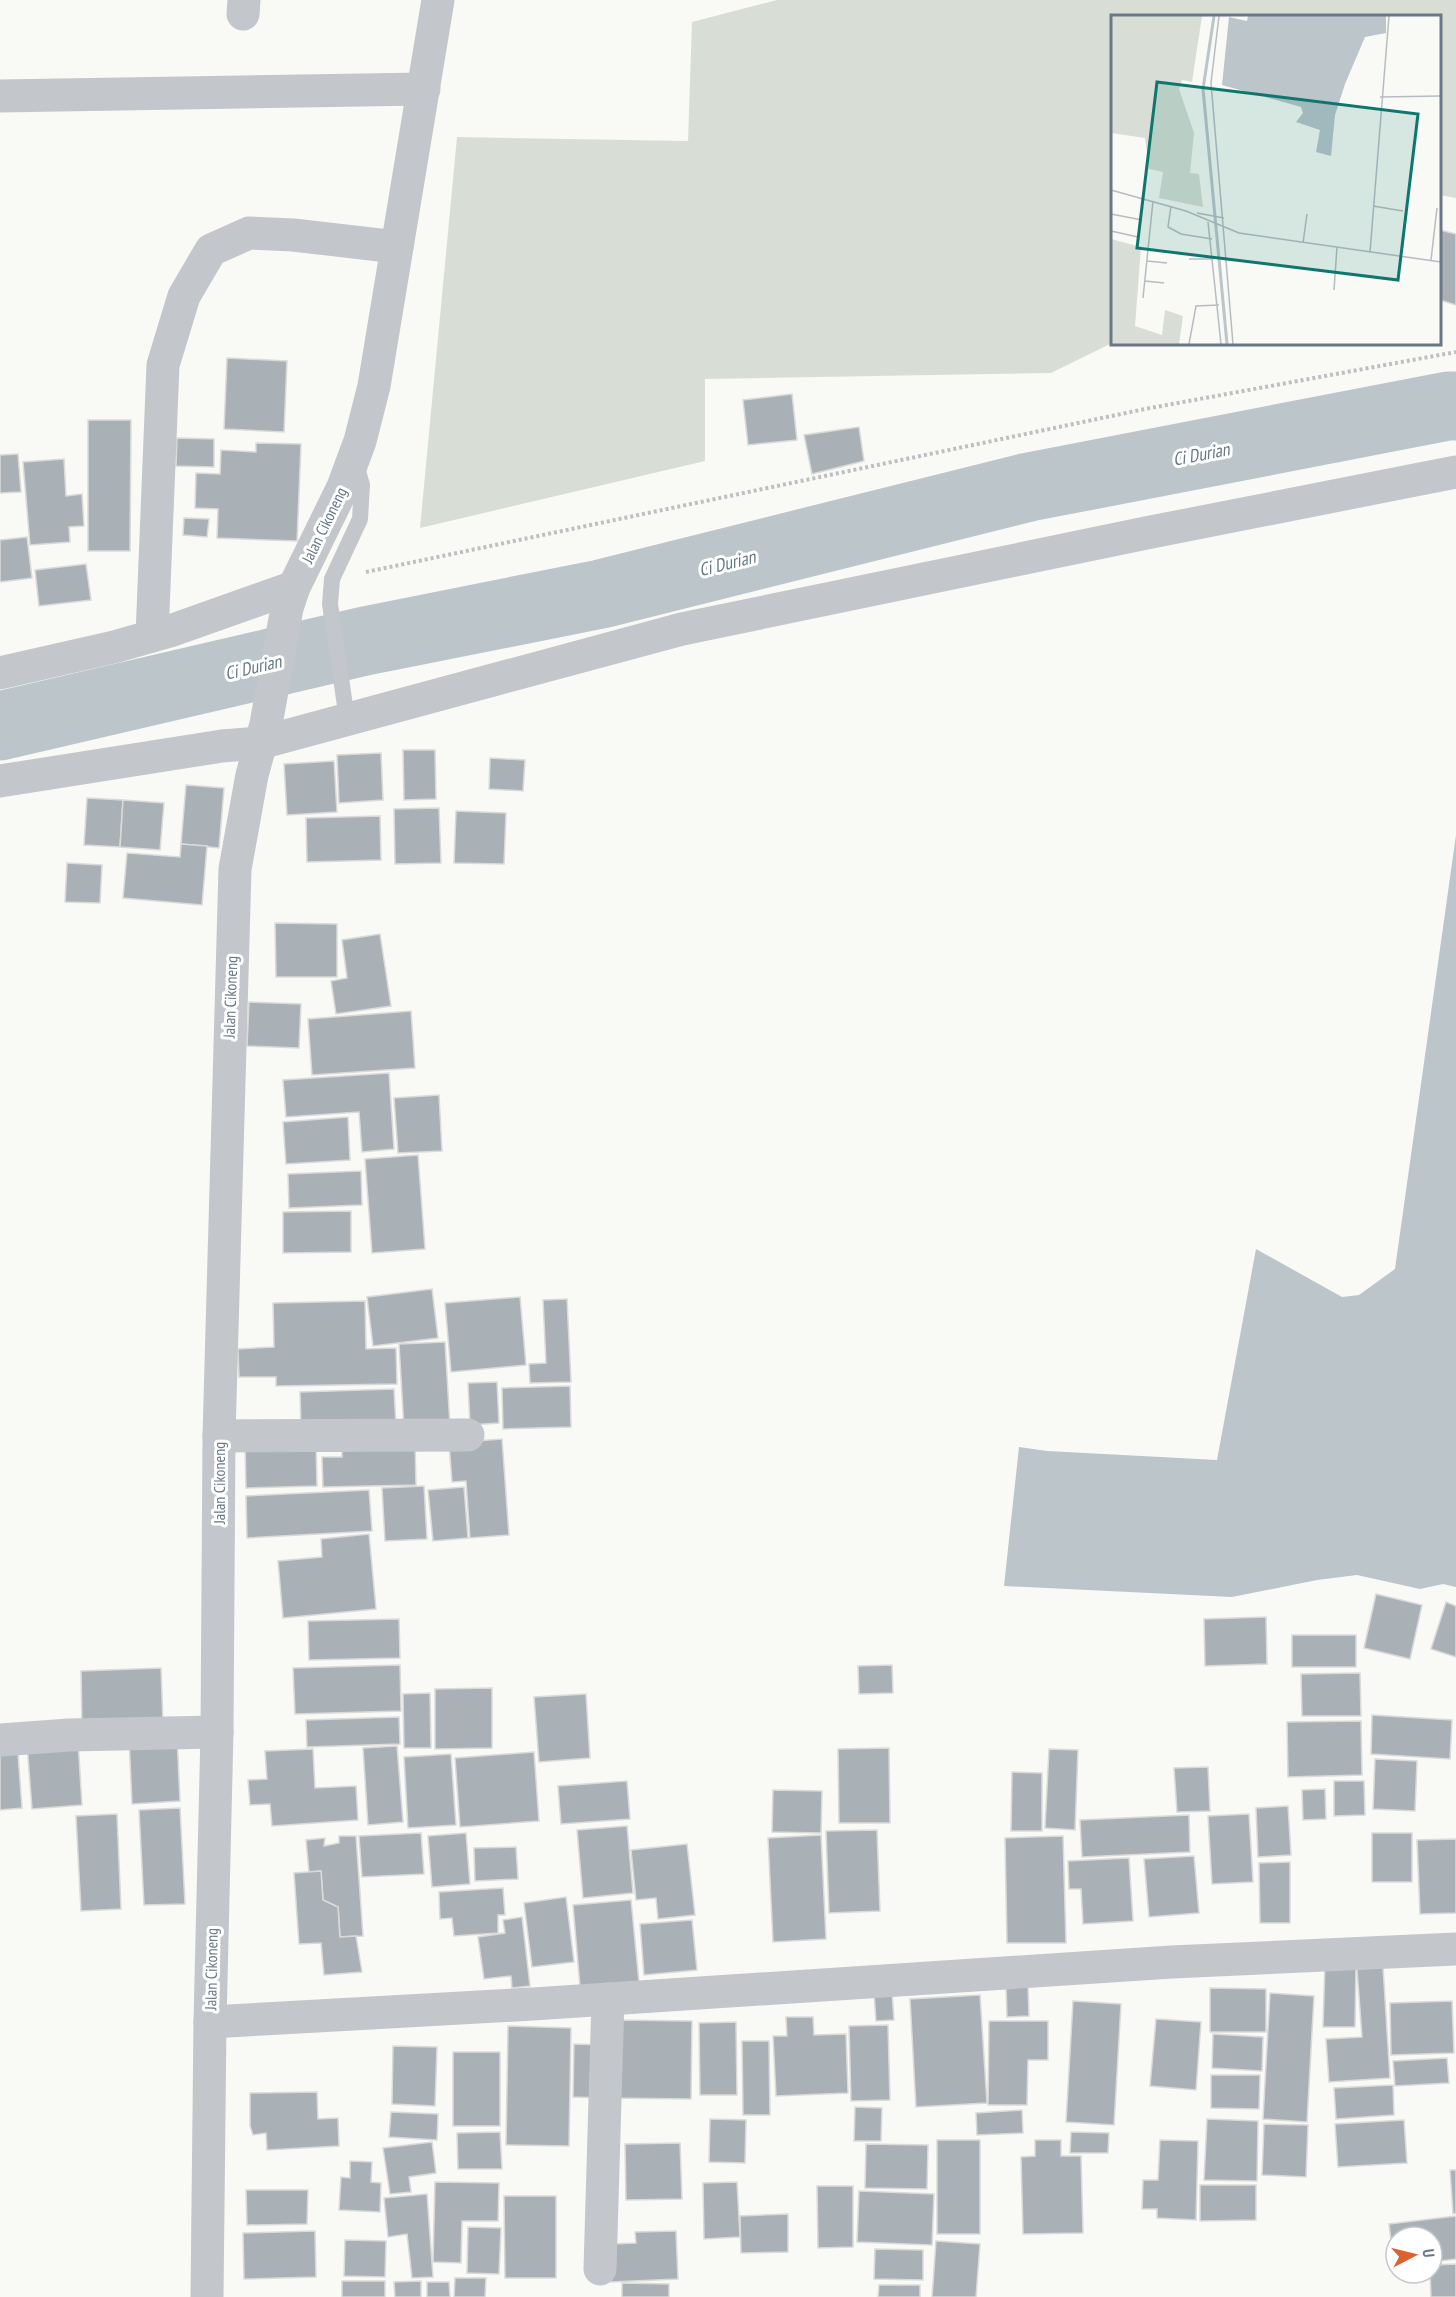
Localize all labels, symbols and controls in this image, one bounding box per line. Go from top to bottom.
inset map [1111,15,1441,345]
water label: Ci Durian [1171,437,1232,471]
street label: Jalan Cikoneng [297,484,351,567]
water label: Ci Durian [696,545,759,581]
water label: Ci Durian [223,649,285,685]
street label: Jalan Cikoneng [219,956,241,1039]
street label: Jalan Cikoneng [209,1442,229,1525]
street label: Jalan Cikoneng [200,1928,222,2011]
north arrow [1384,2225,1444,2285]
text: U [1418,2248,1439,2258]

